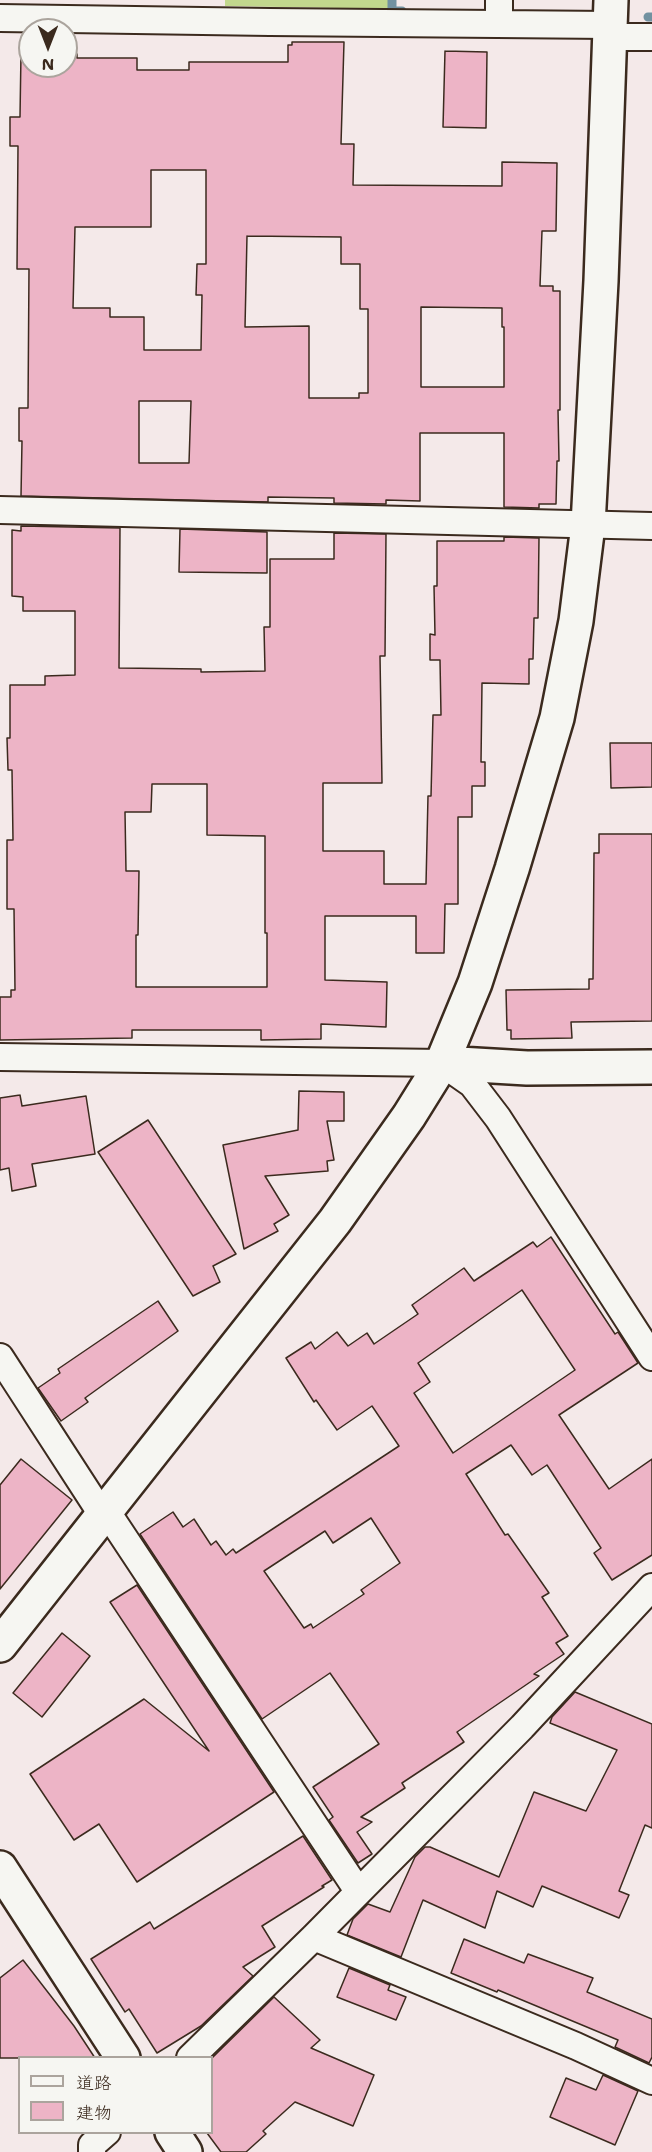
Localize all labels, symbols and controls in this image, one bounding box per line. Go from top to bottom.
north arrow [18,18,78,78]
text: N [42,54,54,75]
legend [18,2056,213,2134]
text: 道路 [76,2071,112,2095]
text: 建物 [76,2101,112,2125]

